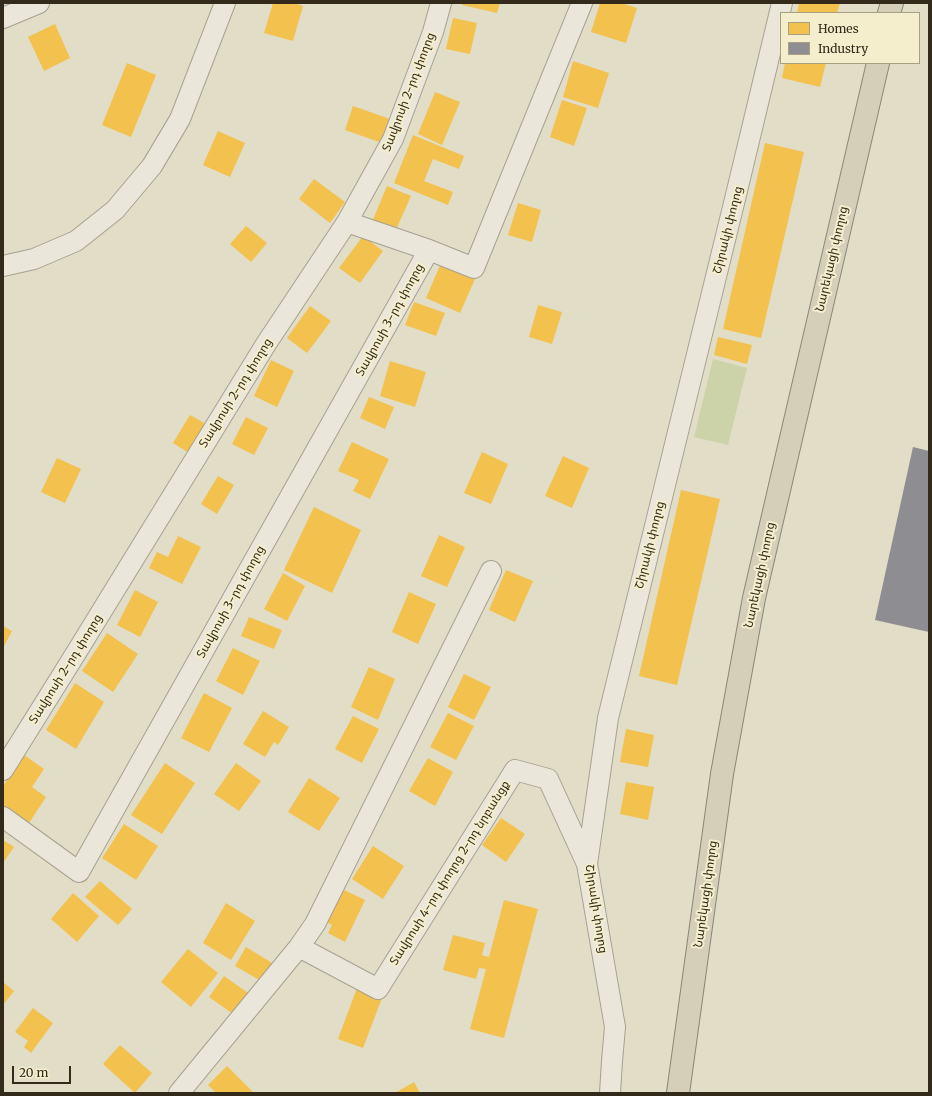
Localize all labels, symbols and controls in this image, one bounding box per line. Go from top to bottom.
legend [780,12,920,64]
text: Homes [818,21,859,36]
street label: Տավրոսի 2-րդ փողոց [380,30,438,154]
text: Industry [818,41,868,56]
street label: Շիրակի փողոց [710,185,746,275]
street label: Նարեկացի փողոց [813,205,851,313]
street label: Տավրոսի 3-րդ փողոց [353,261,427,379]
street label: Տավրոսի 2-րդ փողոց [196,336,276,450]
street label: Շիրակի փողոց [632,500,668,590]
street label: Նարեկացի փողոց [742,521,778,629]
street label: Տավրոսի 3-րդ փողոց [194,543,268,661]
street label: Տավրոսի 2-րդ փողոց [26,612,106,726]
street label: Տավրոսի 4-րդ փողոց 2-րդ նրբանցք [387,778,513,968]
street label: Նարեկացի փողոց [691,840,721,948]
street label: Շիրակի փողոց [582,863,610,955]
scale bar [14,1058,73,1084]
text: 20 m [19,1065,48,1080]

